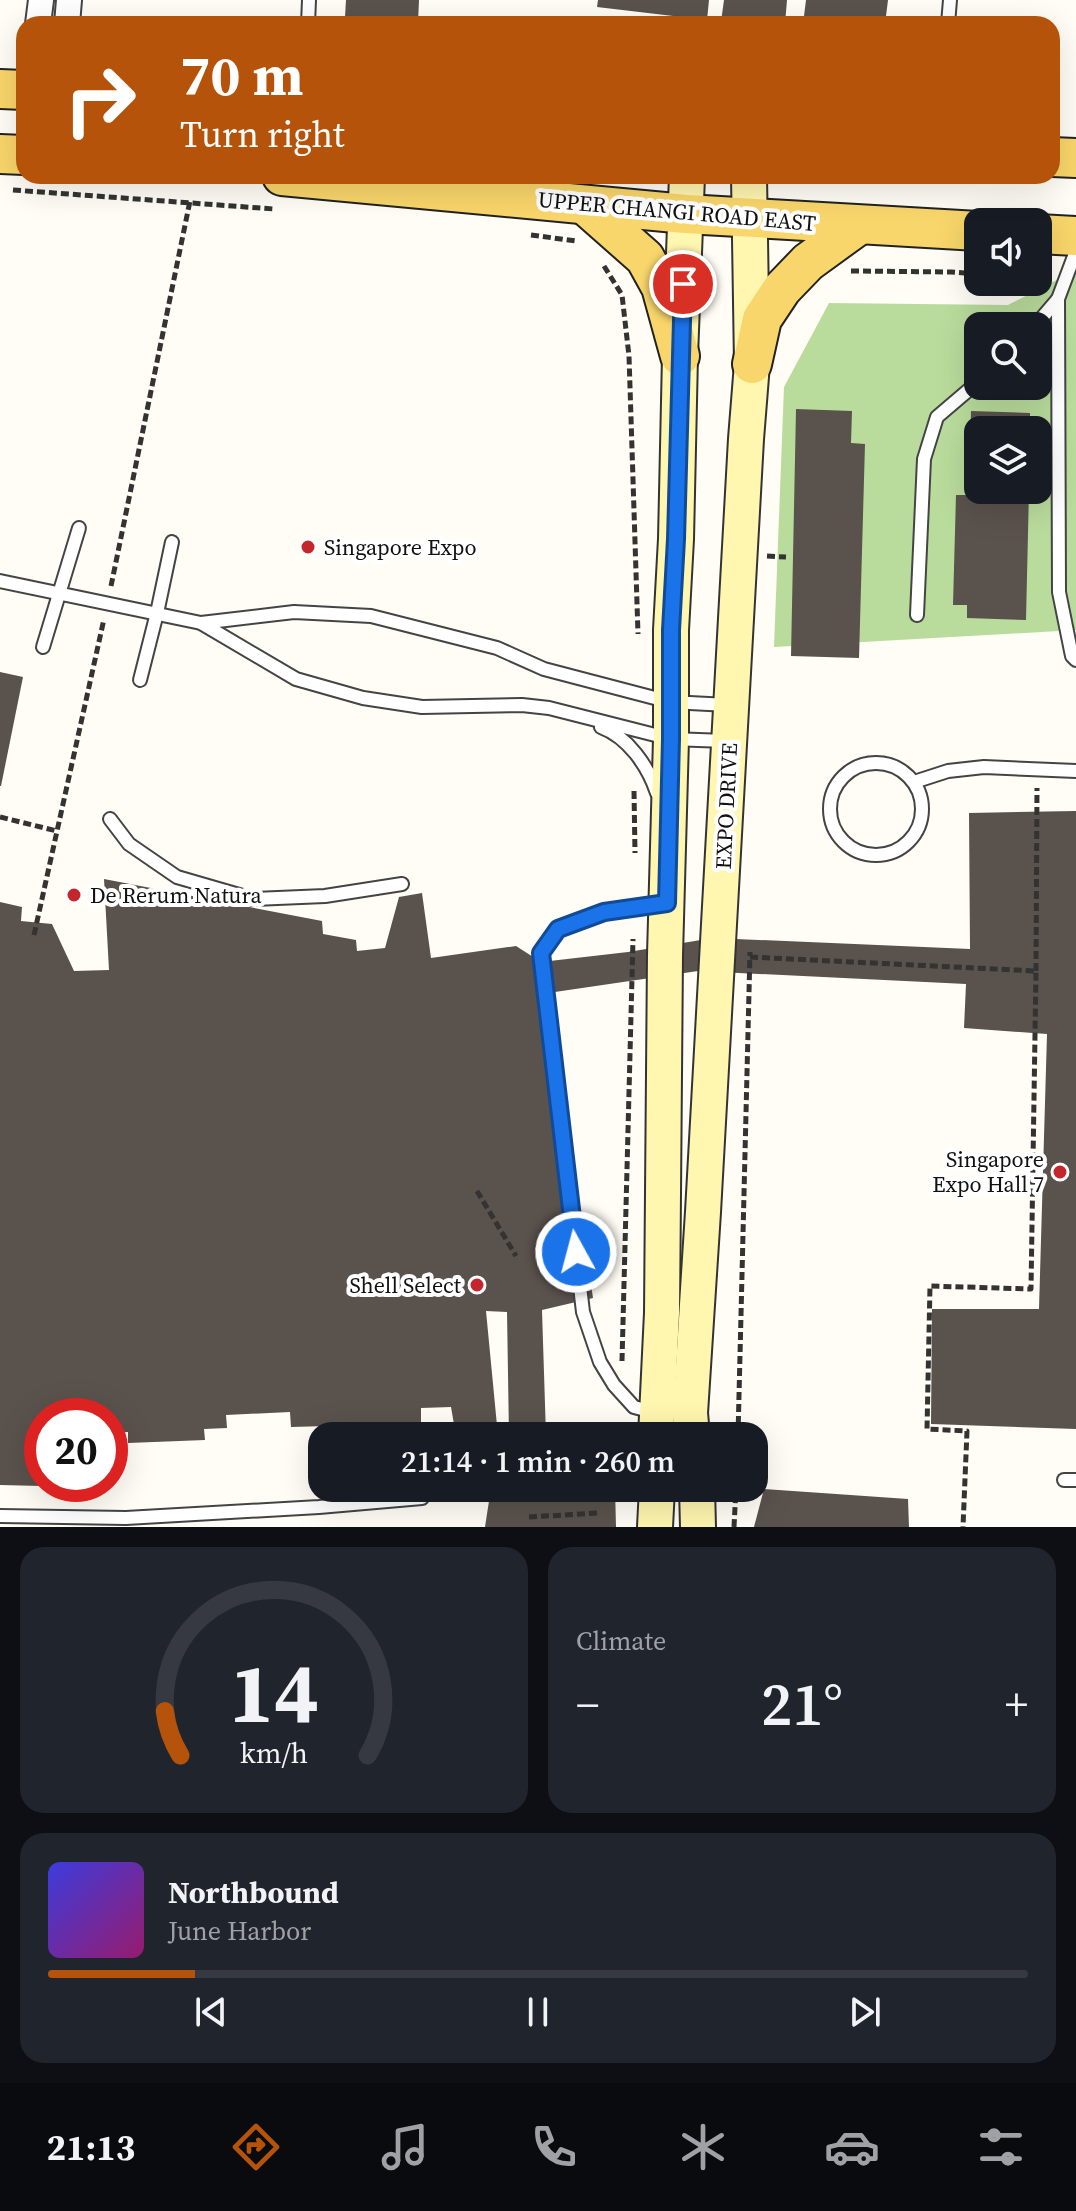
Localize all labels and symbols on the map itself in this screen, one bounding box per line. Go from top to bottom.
street label: UPPER CHANGI ROAD EAST [537,184,817,238]
pin [649,250,717,318]
place label: Singapore Expo [324,532,477,562]
marker: Singapore Expo [299,538,317,556]
street label: EXPO DRIVE [708,742,744,870]
place label: De Rerum Natura [90,880,263,910]
marker: De Rerum Natura [65,886,83,904]
place label: Singapore Expo Hall 7 [932,1144,1044,1199]
marker: Singapore Expo Hall 7 [1051,1163,1069,1181]
position arrow [534,1210,618,1294]
place label: Shell Select [350,1270,462,1300]
marker: Shell Select [468,1276,486,1294]
speed limit sign: 20 [24,1398,128,1502]

